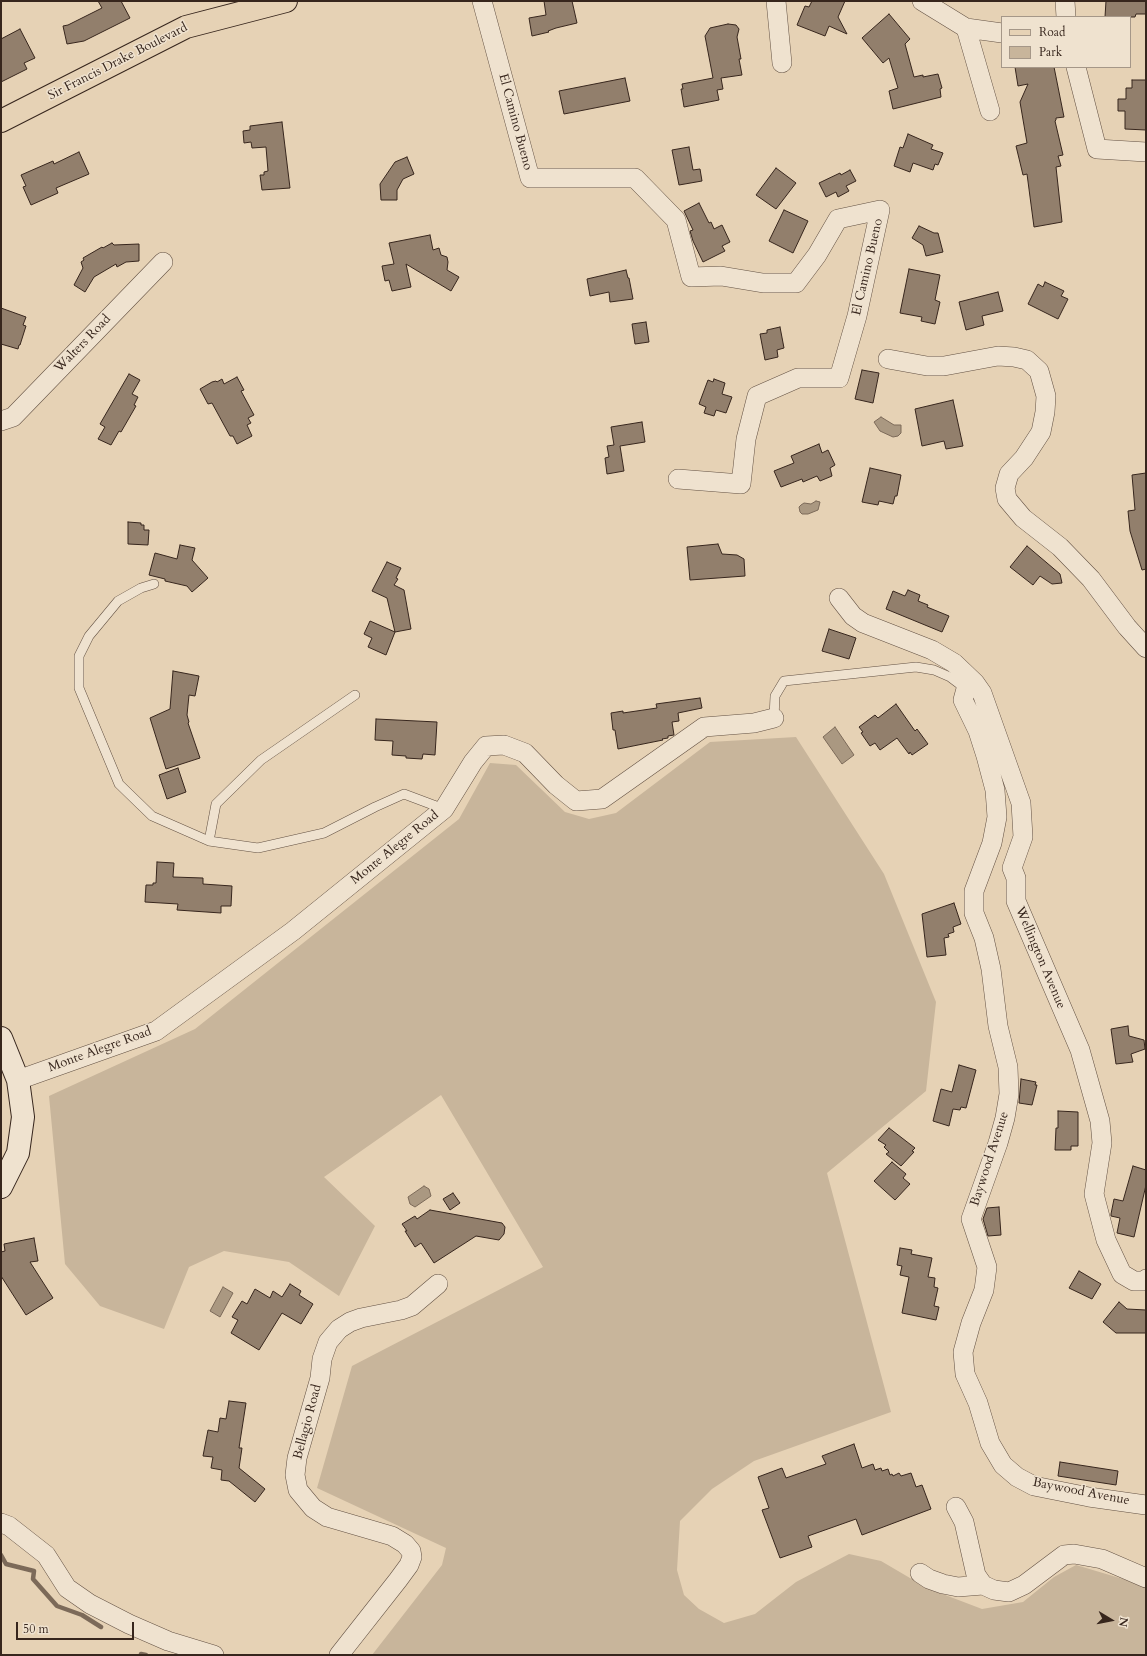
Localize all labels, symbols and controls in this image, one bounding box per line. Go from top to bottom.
legend [1001,16,1131,68]
street label: Sir Francis Drake Boulevard [46,20,190,104]
text: Road [1039,24,1065,40]
text: Park [1039,44,1062,60]
street label: El Camino Bueno [495,72,535,172]
street label: El Camino Bueno [849,217,887,317]
street label: Walters Road [52,312,114,376]
street label: Monte Alegre Road [348,808,442,888]
street label: Wellington Avenue [1011,905,1069,1011]
street label: Monte Alegre Road [46,1024,154,1076]
street label: Baywood Avenue [967,1110,1013,1208]
street label: Bellagio Road [291,1383,325,1461]
street label: Baywood Avenue [1031,1475,1131,1509]
north arrow [1091,1600,1131,1640]
scale bar [18,1614,136,1640]
text: N [1115,1616,1132,1628]
text: 50 m [23,1621,49,1637]

